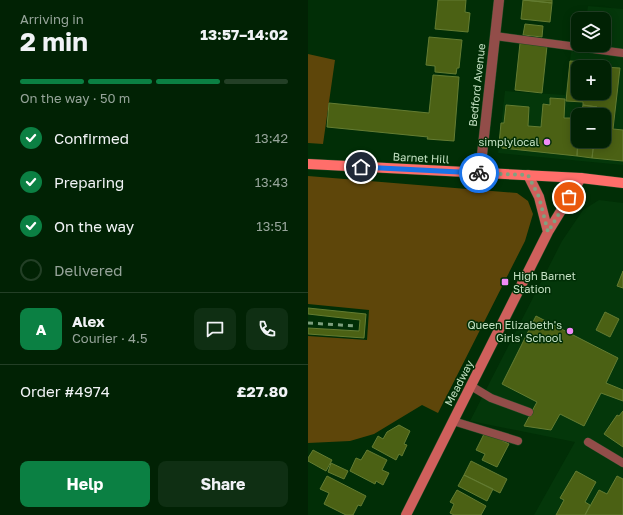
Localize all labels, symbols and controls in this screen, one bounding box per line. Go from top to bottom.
text: Arriving in [20,11,84,27]
map controls [571,12,611,148]
button: layers [571,12,611,52]
text: 13:57–14:02 [200,25,288,43]
text: 2 min [20,26,88,57]
street label: Bedford Avenue [466,43,487,127]
button: + [571,60,611,100]
text: On the way · 50 m [20,90,130,106]
button: − [571,108,611,148]
icon: check [20,127,42,149]
text: Confirmed [54,129,129,147]
text: 13:42 [255,130,288,146]
place label: simplylocal [479,135,539,148]
marker: simplylocal [542,137,552,147]
pin [344,150,378,184]
street label: Barnet Hill [392,150,450,165]
courier [459,153,499,193]
icon: home [350,156,372,178]
icon: bike [468,162,490,184]
icon: check [20,171,42,193]
text: Preparing [54,173,124,191]
text: 13:43 [255,174,288,190]
pin [552,180,586,214]
icon: bag [558,186,580,208]
icon: check [20,215,42,237]
text: On the way [54,217,134,235]
text: 13:51 [256,218,288,234]
text: Delivered [54,261,122,279]
place label: High Barnet Station [513,269,576,295]
marker: High Barnet Station [500,277,510,287]
button: chat [194,308,236,350]
button: phone [246,308,288,350]
text: Alex [72,312,105,330]
place label: Queen Elizabeth's Girls' School [467,318,562,344]
text: A [36,320,46,338]
marker: Queen Elizabeth's Girls' School [565,326,575,336]
text: Courier · 4.5 [72,330,147,346]
street label: Meadway [441,358,476,408]
text: Order #4974 [20,382,110,400]
text: £27.80 [237,382,288,400]
button: Help [20,461,150,507]
button: Share [158,461,288,507]

